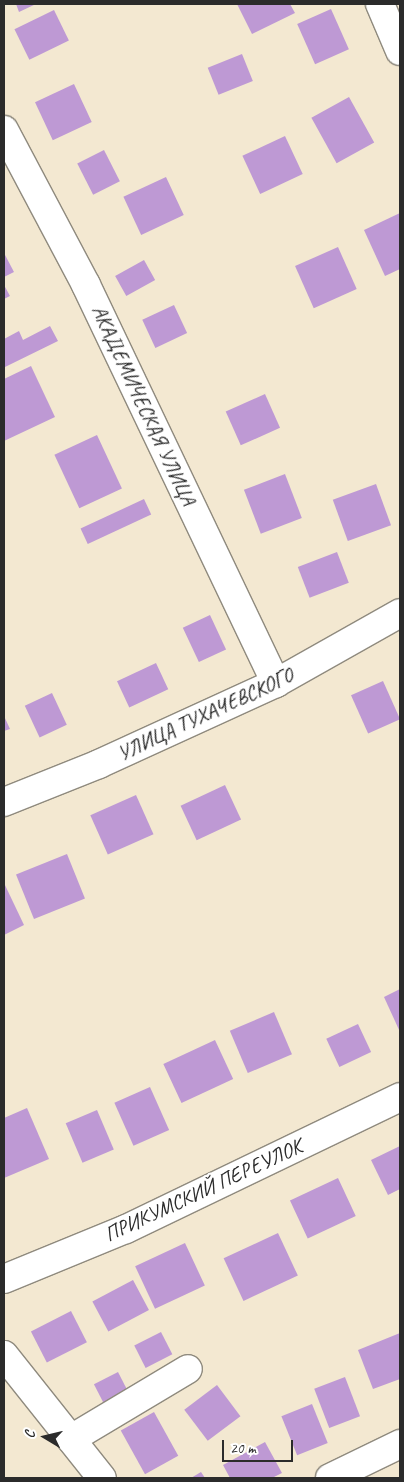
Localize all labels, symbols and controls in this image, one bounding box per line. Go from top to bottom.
street label: АКАДЕМИЧЕСКАЯ УЛИЦА [87,301,201,509]
street label: УЛИЦА ТУХАЧЕВСКОГО [113,662,297,766]
street label: ПРИКУМСКИЙ ПЕРЕУЛОК [100,1133,306,1247]
north arrow [20,1412,70,1462]
text: С [21,1430,39,1439]
scale bar [224,1430,295,1462]
text: 20 m [230,1439,256,1458]

